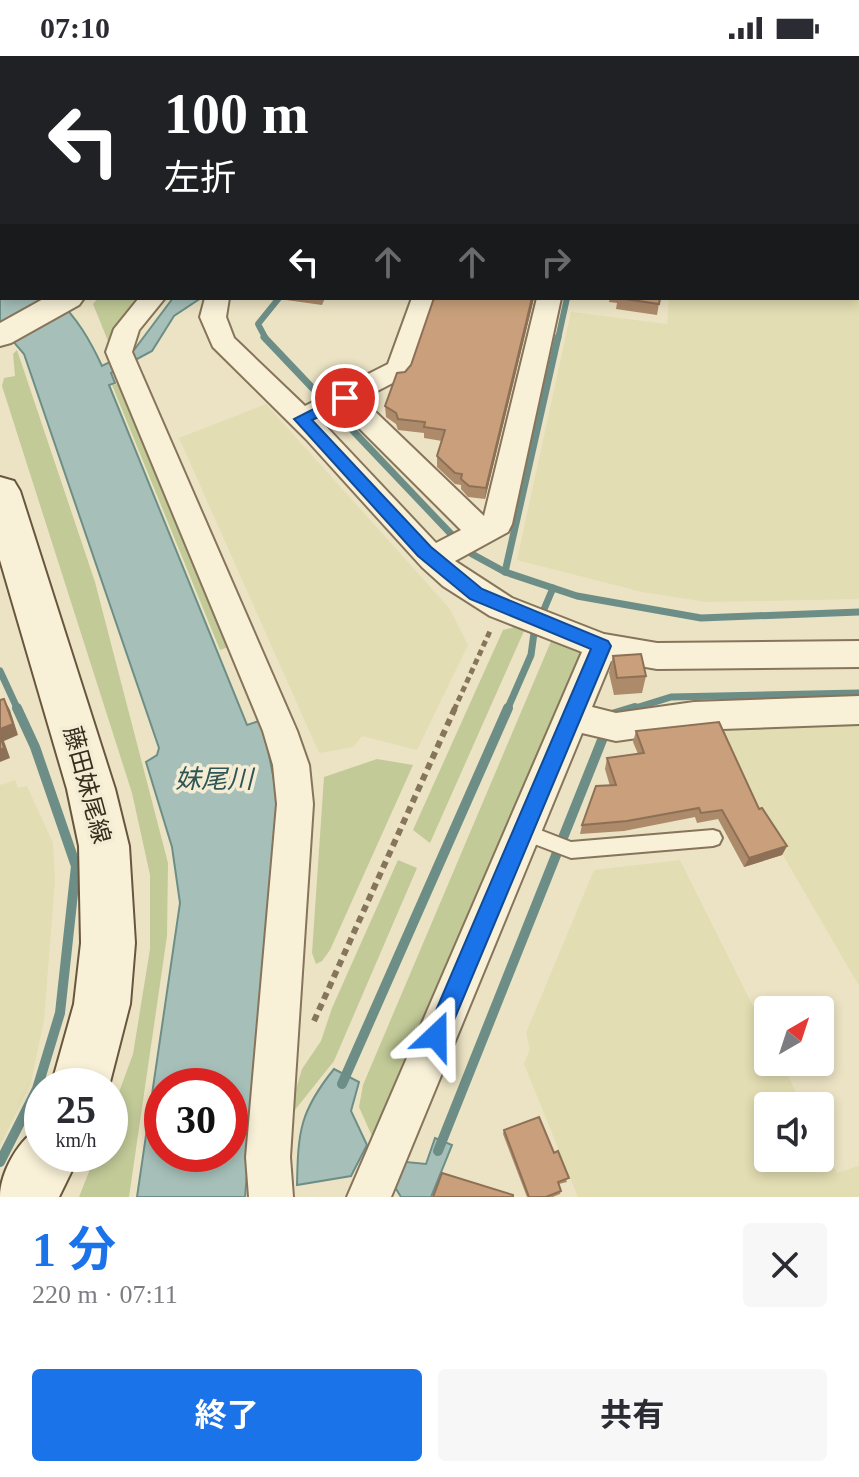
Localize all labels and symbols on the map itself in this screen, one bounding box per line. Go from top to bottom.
pin [311,364,379,432]
street label: 藤田妹尾線 [59,724,115,846]
water label: 妹尾川 [175,765,256,794]
position arrow [394,994,478,1078]
north arrow [754,996,834,1076]
speed limit sign: 30 [144,1068,248,1172]

